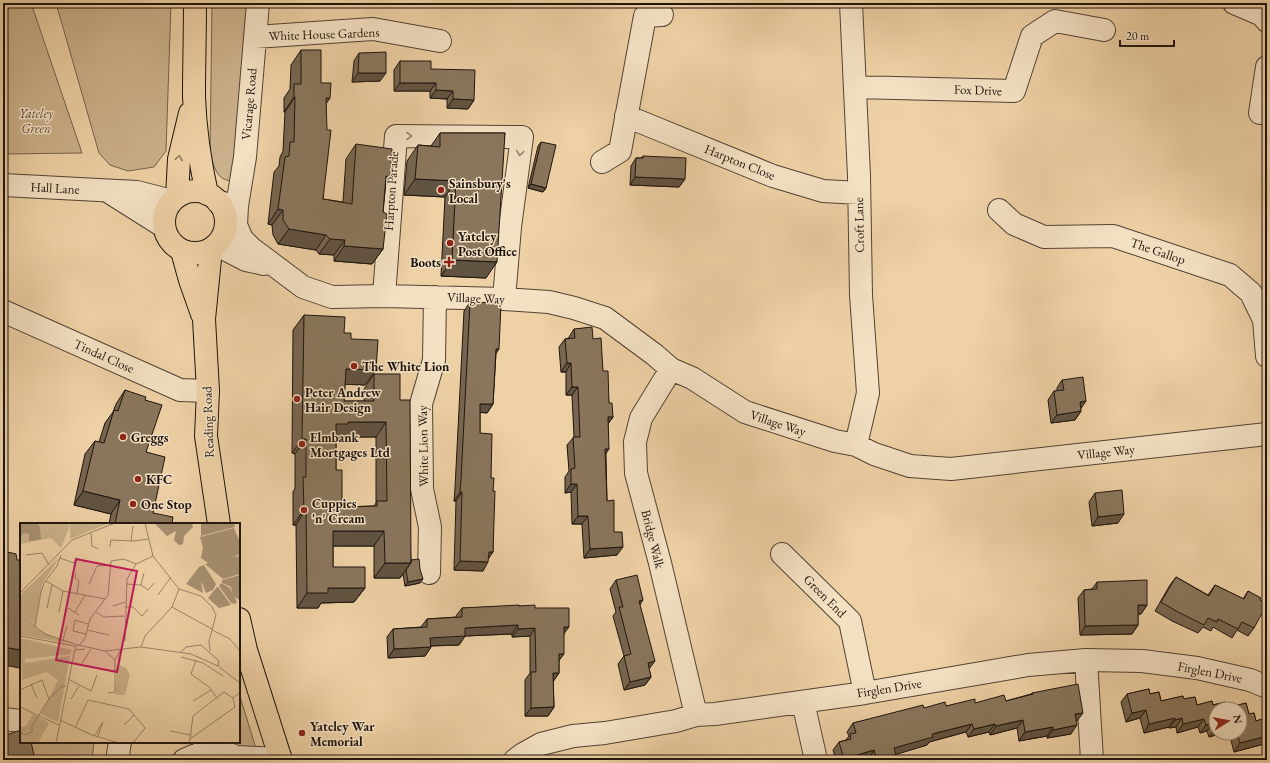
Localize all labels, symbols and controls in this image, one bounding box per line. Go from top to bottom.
scale bar [1120,22,1174,48]
street label: White House Gardens [268,24,380,44]
text: 20 m [1126,28,1150,44]
street label: Vicarage Road [237,67,261,141]
street label: Fox Drive [954,81,1002,99]
park label: Yateley Green [19,105,54,137]
one-way arrow [406,132,412,140]
street label: Harpton Close [702,140,778,184]
one-way arrow [516,150,525,156]
street label: Harpton Parade [380,151,402,231]
one-way arrow [175,155,183,161]
place label: Sainsbury's Local [449,175,511,207]
street label: Hall Lane [30,178,80,198]
marker: Sainsbury's Local [436,185,446,195]
street label: Croft Lane [850,197,868,253]
place label: Yateley Post Office [458,228,517,260]
street label: The Gallop [1128,234,1188,268]
marker: Yateley Post Office [445,238,455,248]
place label: Boots [410,254,441,271]
marker: Boots [444,257,454,267]
street label: Village Way [447,288,505,308]
street label: Tindal Close [71,335,137,377]
place label: The White Lion [362,358,450,375]
marker: The White Lion [349,361,359,371]
place label: Peter Andrew Hair Design [305,384,381,416]
street label: Reading Road [198,385,218,458]
marker: Peter Andrew Hair Design [292,394,302,404]
street label: White Lion Way [414,405,432,487]
street label: Village Way [748,406,808,440]
place label: Greggs [131,429,169,446]
place label: Elmbank Mortgages Ltd [310,429,391,461]
marker: Greggs [118,432,128,442]
marker: Elmbank Mortgages Ltd [297,439,307,449]
street label: Village Way [1076,440,1136,463]
place label: KFC [146,471,172,488]
marker: KFC [133,474,143,484]
place label: Cuppies 'n' Cream [312,495,365,527]
place label: One Stop [141,496,192,513]
marker: One Stop [128,499,138,509]
marker: Cuppies 'n' Cream [299,505,309,515]
street label: Bridge Walk [637,508,669,571]
inset map [20,523,240,743]
street label: Green End [800,571,850,621]
street label: Firglen Drive [1176,657,1244,687]
street label: Firglen Drive [855,674,923,702]
north arrow [1208,701,1248,741]
text: N [1230,713,1246,725]
place label: Yateley War Memorial [310,718,375,750]
marker: Yateley War Memorial [297,728,307,738]

